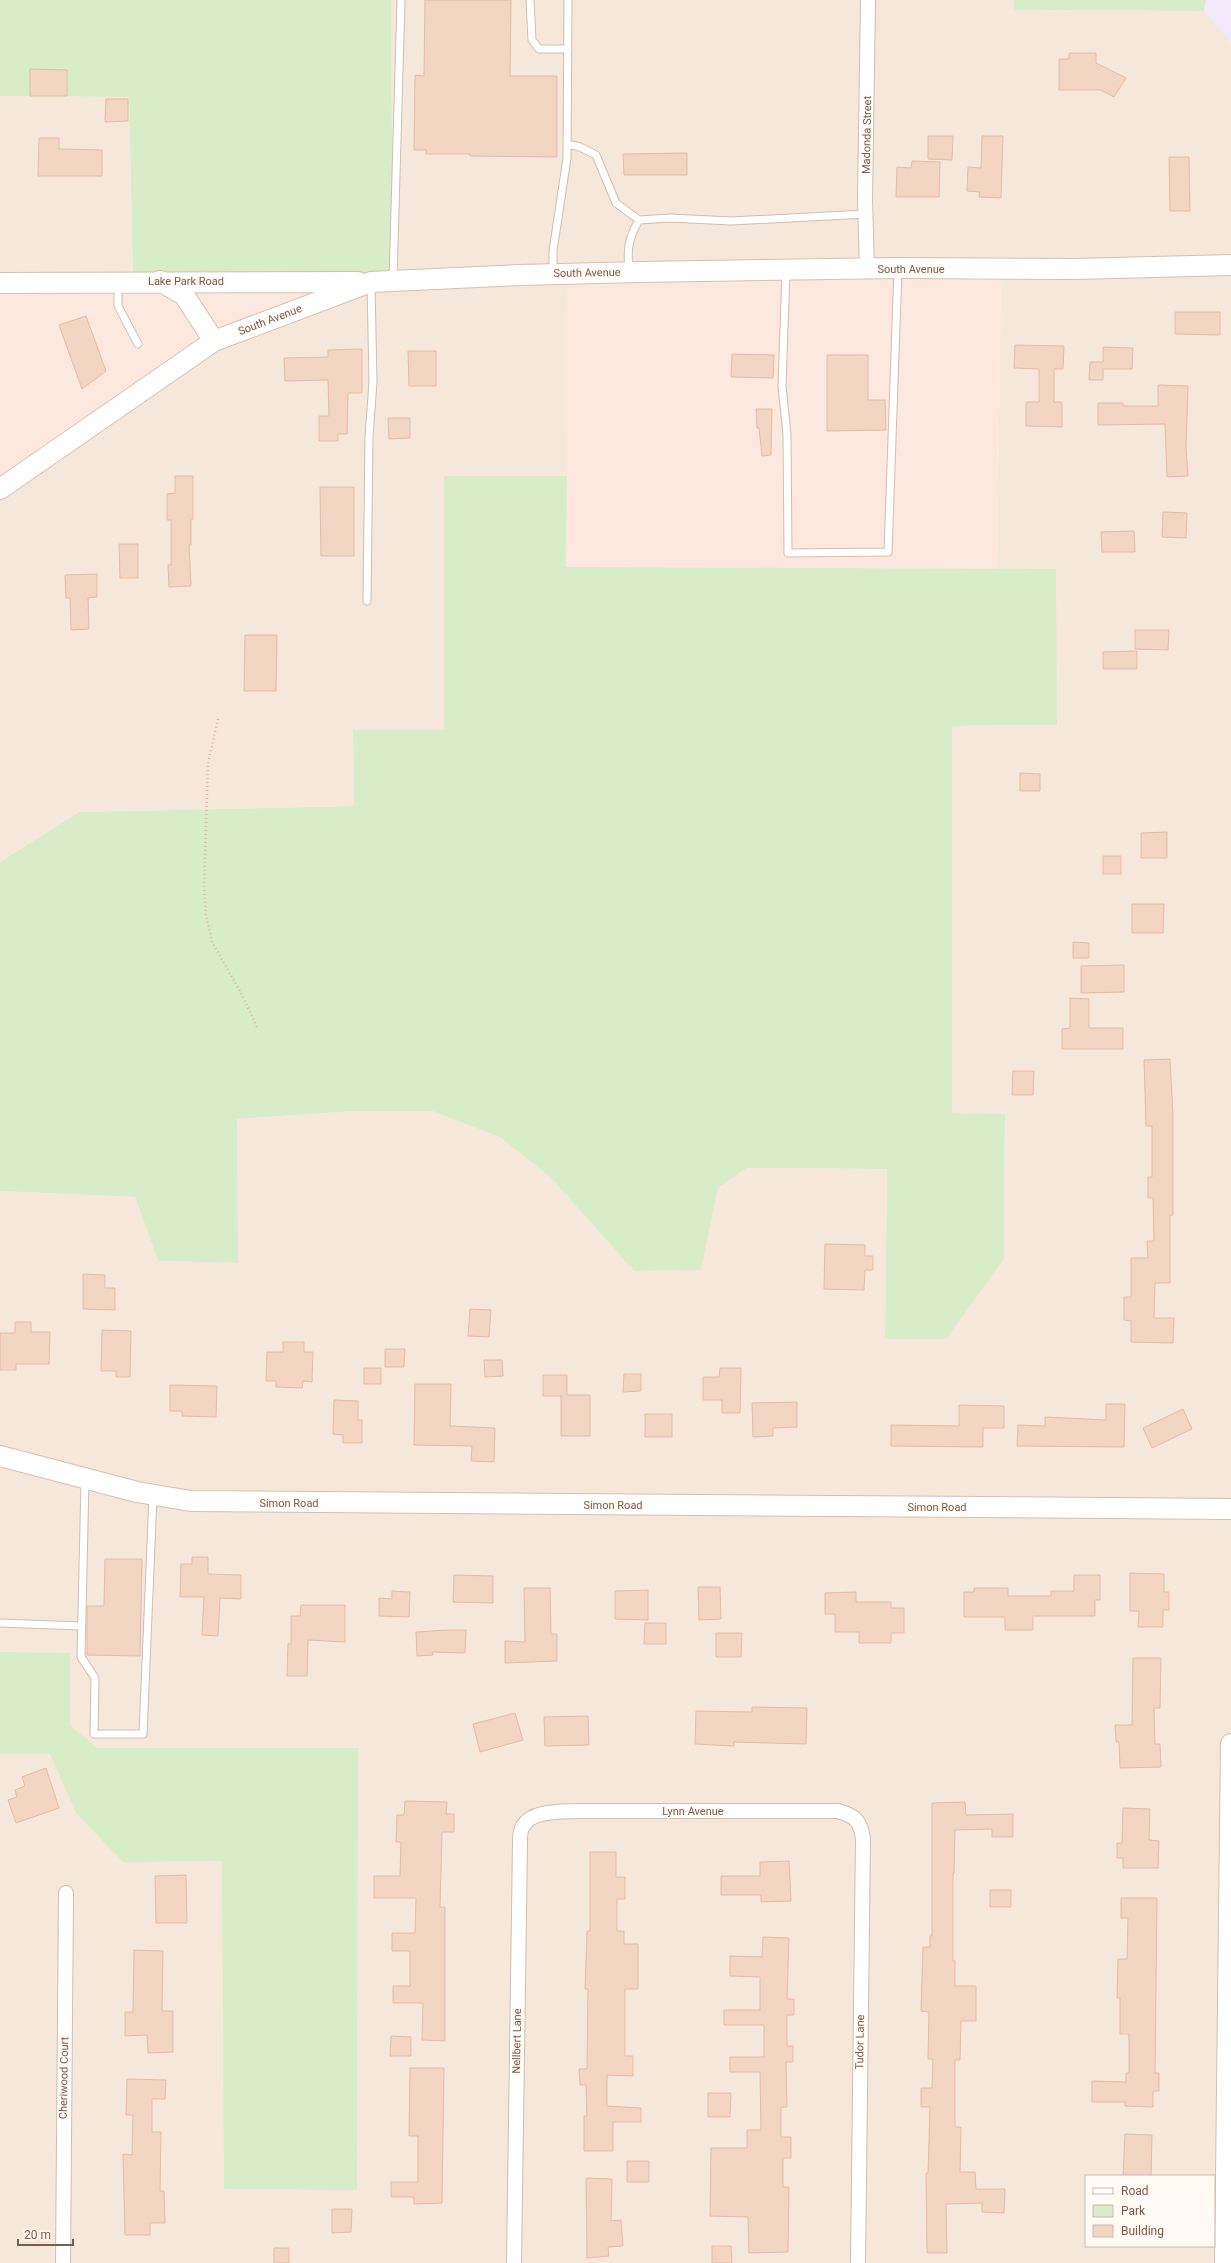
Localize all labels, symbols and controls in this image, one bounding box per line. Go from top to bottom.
street label: Madonda Street [860,95,874,174]
street label: South Avenue [877,263,945,276]
street label: South Avenue [553,266,621,280]
street label: Lake Park Road [148,275,224,288]
street label: South Avenue [236,302,304,338]
street label: Simon Road [259,1497,319,1510]
street label: Simon Road [583,1499,643,1512]
street label: Simon Road [907,1501,967,1514]
street label: Lynn Avenue [662,1805,724,1818]
street label: Nellbert Lane [510,2008,524,2074]
street label: Tudor Lane [853,2014,867,2070]
street label: Cheriwood Court [57,2036,71,2119]
legend [1085,2175,1215,2247]
text: Road [1121,2184,1149,2198]
text: Park [1121,2204,1146,2218]
scale bar [18,2221,73,2247]
text: Building [1121,2224,1164,2238]
text: 20 m [24,2228,51,2242]

